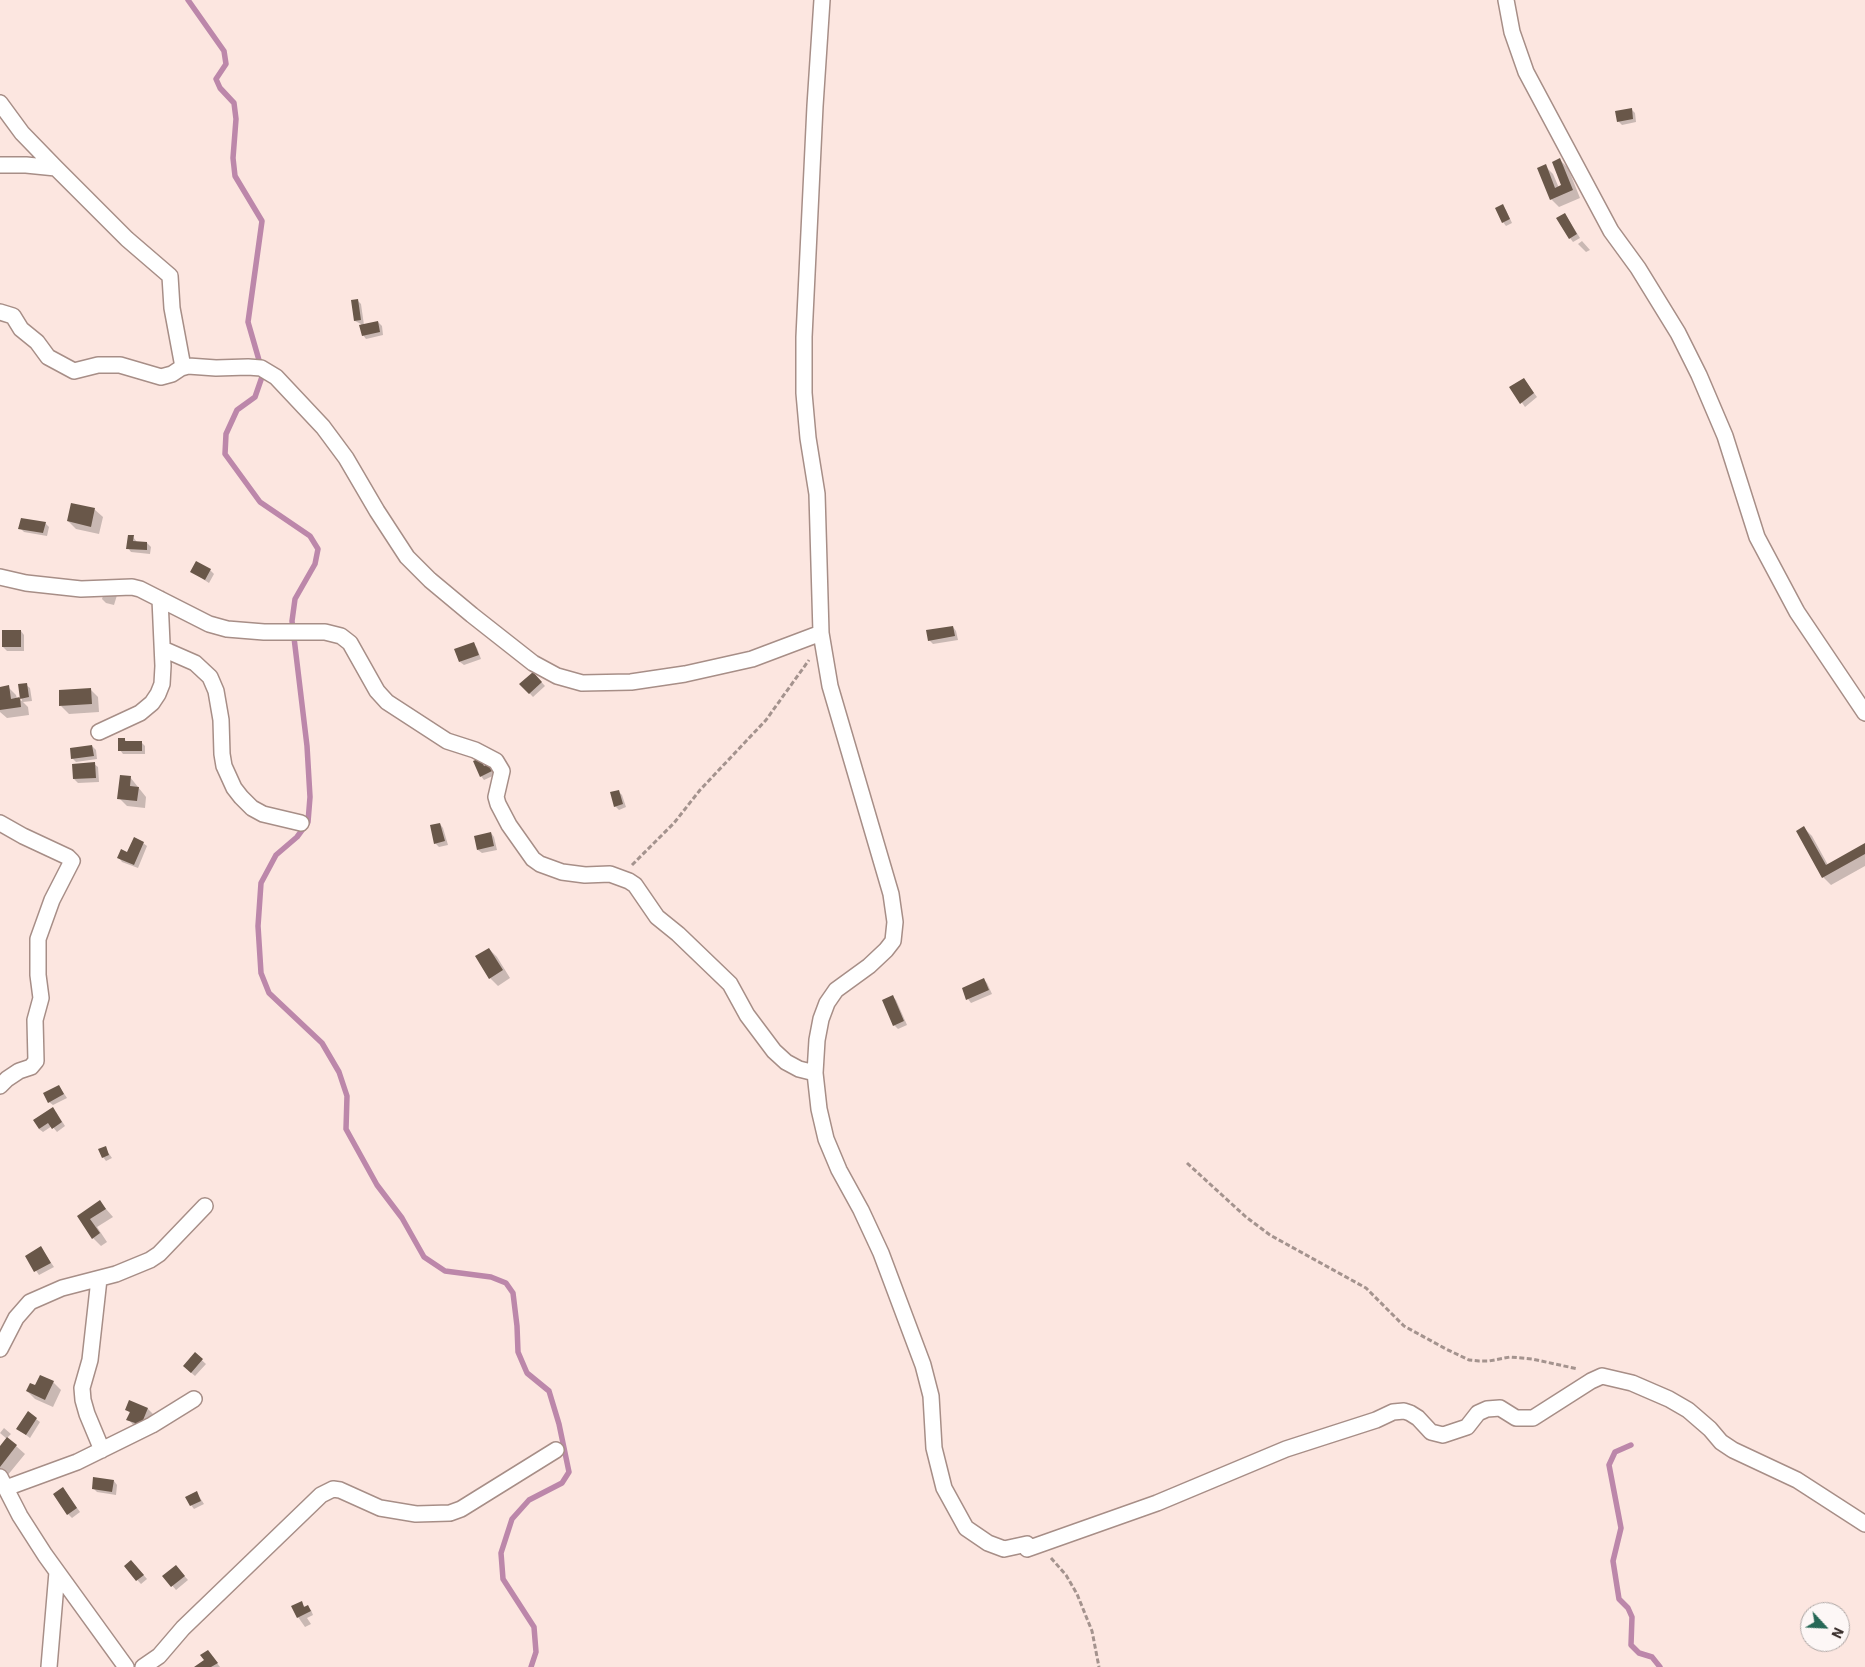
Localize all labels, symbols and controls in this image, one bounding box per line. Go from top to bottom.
north arrow [1800,1602,1850,1652]
text: N [1827,1625,1848,1641]

